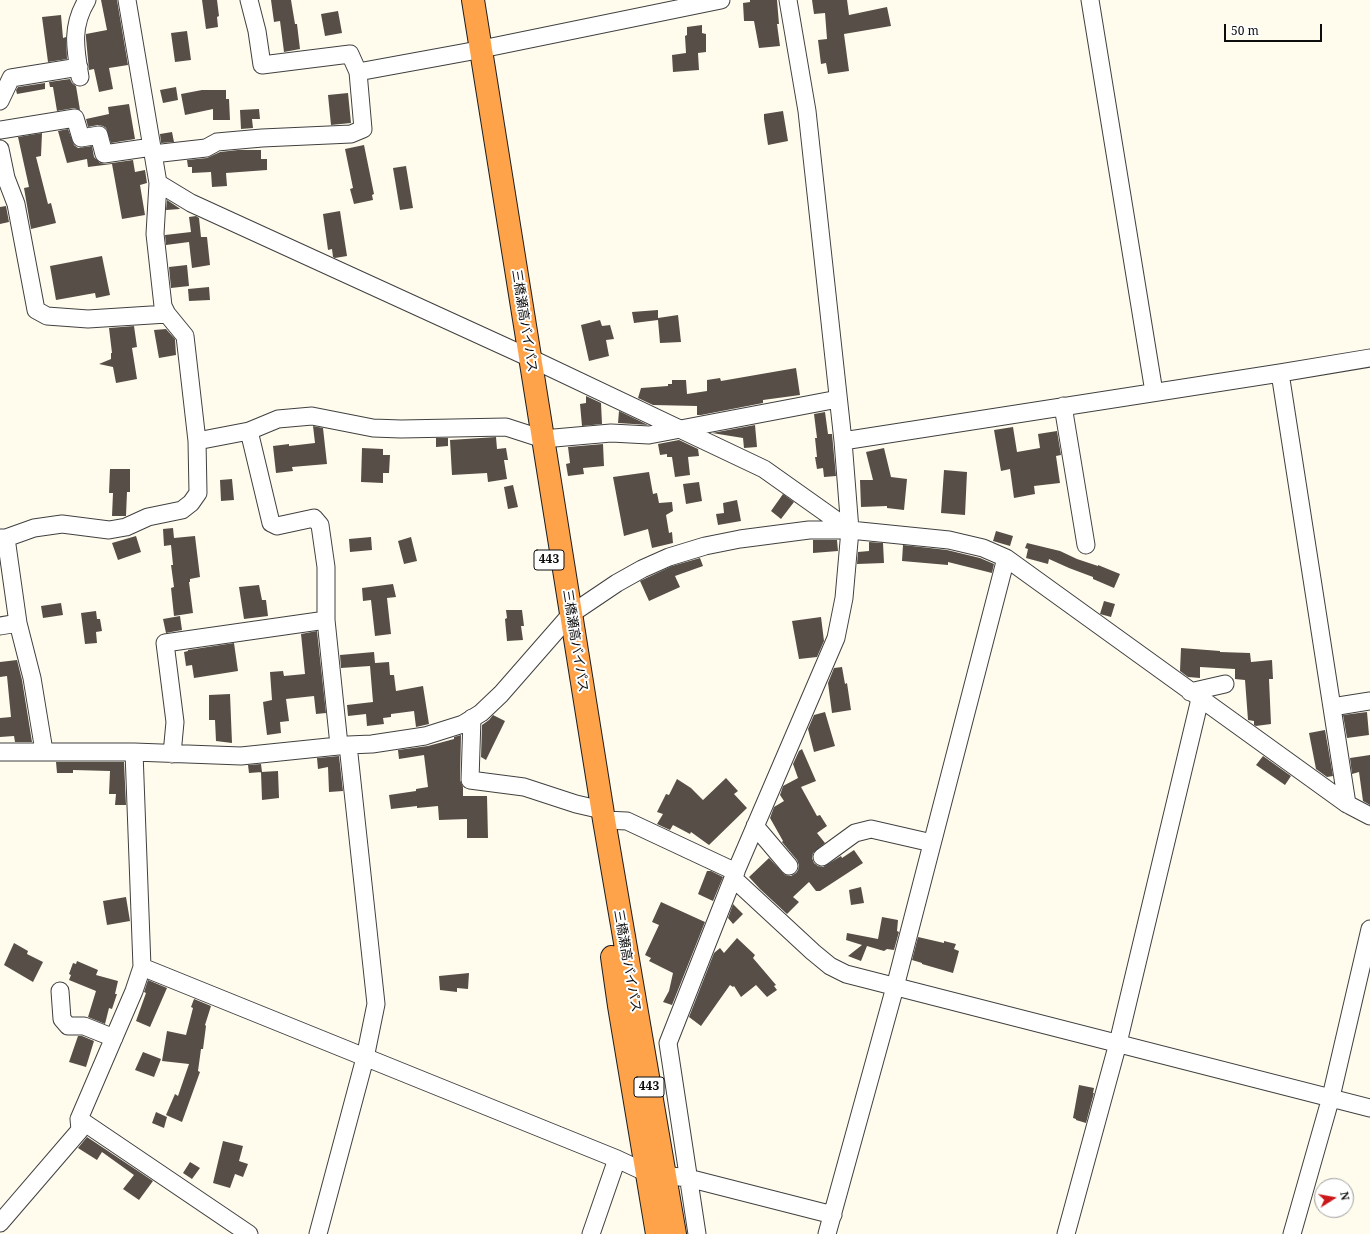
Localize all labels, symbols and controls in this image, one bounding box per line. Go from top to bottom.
scale bar [1226,16,1324,42]
text: 50 m [1231,22,1259,39]
street label: 三橋瀬高バイパス [508,268,540,374]
road number: 443 [534,550,564,570]
street label: 三橋瀬高バイパス [559,588,591,694]
street label: 三橋瀬高バイパス [610,908,644,1014]
road number: 443 [634,1077,664,1097]
north arrow [1314,1178,1354,1218]
text: N [1337,1190,1353,1201]

